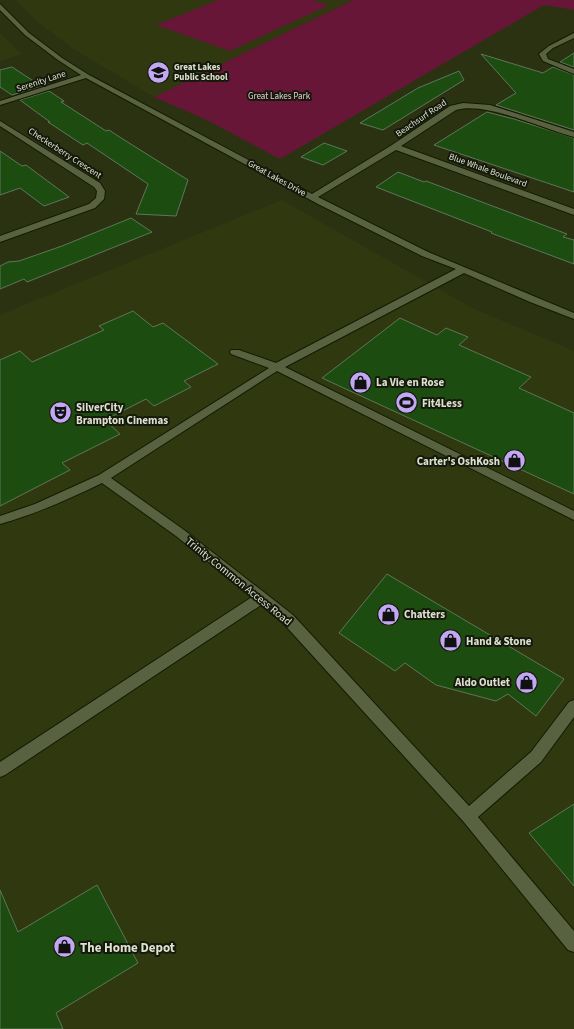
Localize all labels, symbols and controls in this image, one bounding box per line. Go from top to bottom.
school or university icon: Great Lakes Public School [146,59,172,85]
place label: Great Lakes Public School [174,61,228,84]
street label: Serenity Lane [15,67,68,96]
park label: Great Lakes Park [248,90,311,103]
street label: Beachsurf Road [393,97,449,140]
street label: Checkerberry Crescent [25,125,104,182]
street label: Blue Whale Boulevard [447,150,529,191]
street label: Great Lakes Drive [245,157,309,200]
shop icon: La Vie en Rose [348,369,374,395]
place label: La Vie en Rose [376,375,444,390]
sports icon: Fit4Less [394,390,420,416]
place label: Fit4Less [422,396,462,411]
theatre icon: SilverCity Brampton Cinemas [47,400,73,426]
place label: SilverCity Brampton Cinemas [76,400,168,428]
shop icon: Carter's OshKosh [502,448,528,474]
place label: Carter's OshKosh [417,454,500,469]
street label: Trinity Common Access Road [183,534,295,629]
shop icon: Chatters [376,601,402,627]
place label: Chatters [404,607,445,622]
shop icon: Hand & Stone [437,628,463,654]
place label: Hand & Stone [466,634,532,649]
shop icon: Aldo Outlet [513,669,539,695]
place label: Aldo Outlet [454,675,511,690]
shop icon: The Home Depot [52,934,78,960]
place label: The Home Depot [80,939,175,957]

